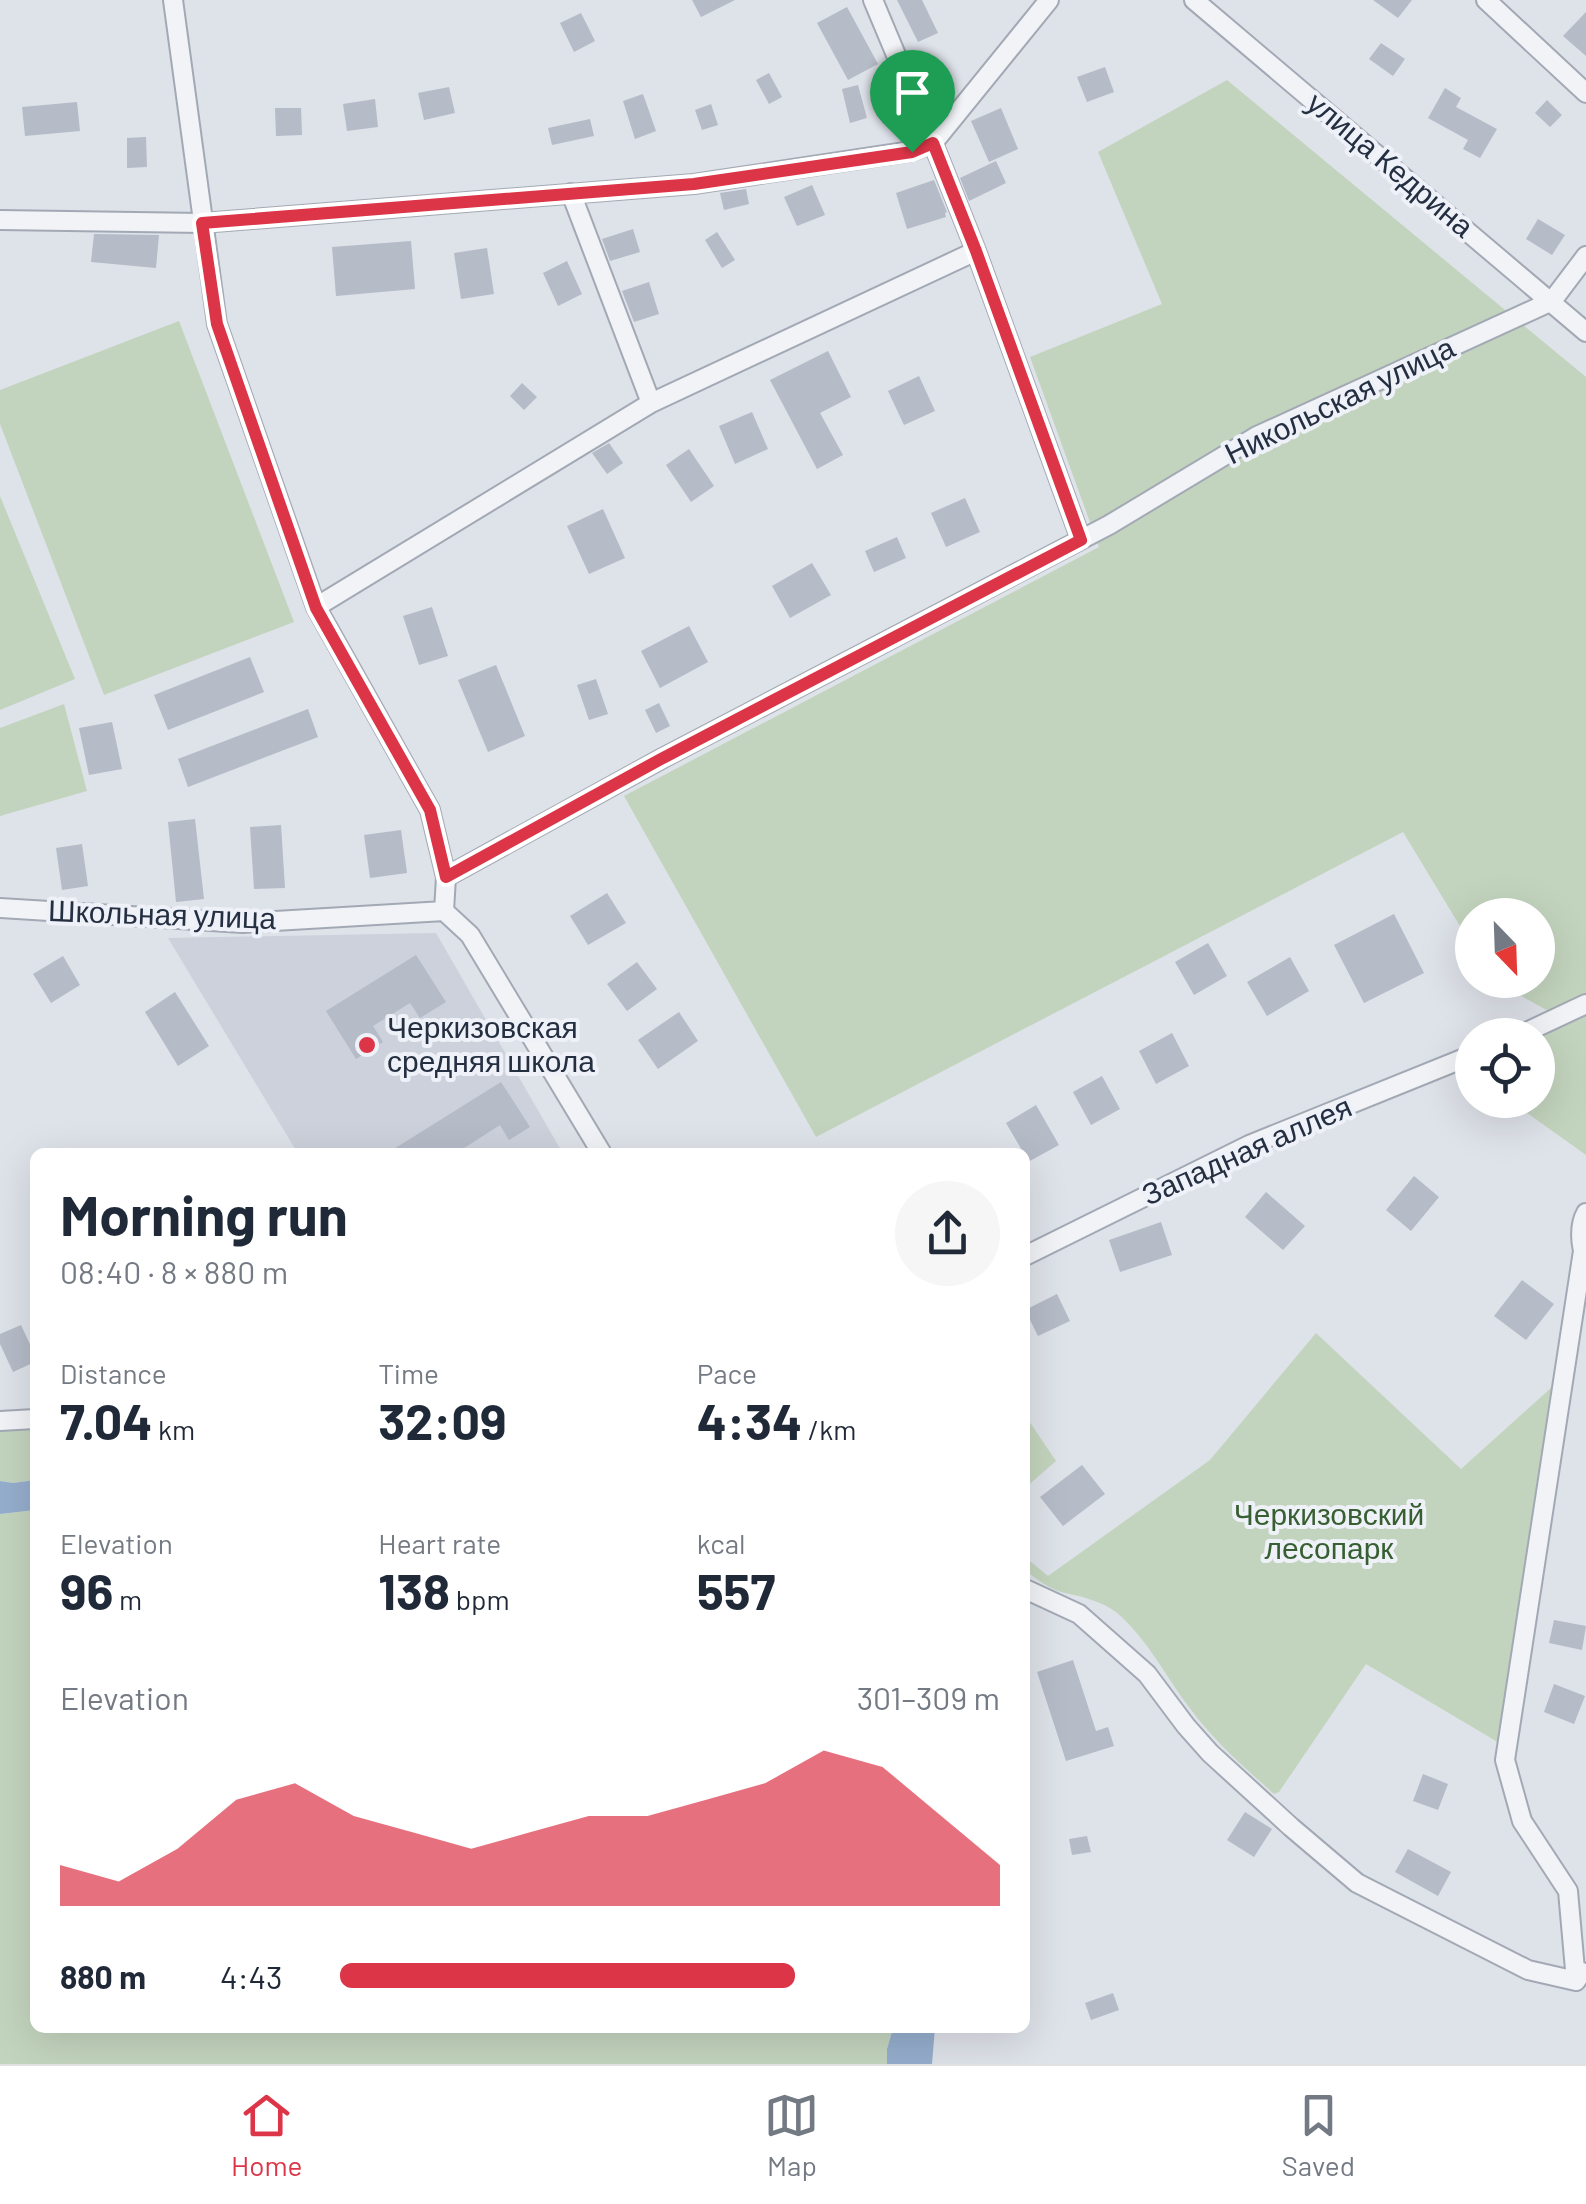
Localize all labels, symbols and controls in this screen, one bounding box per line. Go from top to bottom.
pin [870,50,955,153]
icon: arrive [885,65,940,120]
street label: улица Кедрина [1301,83,1482,244]
street label: Никольская улица [1218,328,1460,470]
street label: Школьная улица [47,891,277,935]
north arrow [1455,898,1555,998]
map controls [1455,898,1555,1118]
place label: Черкизовская средняя школа [387,1008,595,1078]
button: locate [1455,1018,1555,1118]
marker: Черкизовская средняя школа [356,1034,378,1056]
street label: Западная аллея [1136,1087,1356,1211]
text: Morning run [60,1181,348,1247]
button: share [895,1181,1000,1286]
text: 08:40 · 8 × 880 m [60,1252,288,1290]
text: Distance [60,1356,167,1390]
text: Time [378,1356,439,1390]
text: Pace [697,1356,757,1390]
text: 7.04 [60,1390,152,1450]
text: 32:09 [378,1390,507,1450]
text: 4:34 [697,1390,802,1450]
text: km [152,1412,195,1446]
text: /km [802,1412,856,1446]
park label: Черкизовский лесопарк [1234,1495,1424,1565]
text: Elevation [60,1526,173,1560]
text: Heart rate [378,1526,501,1560]
text: kcal [697,1526,745,1560]
text: 96 [60,1560,113,1620]
text: 138 [378,1560,450,1620]
text: 557 [697,1560,775,1620]
text: m [113,1582,142,1616]
text: bpm [450,1582,510,1616]
text: Elevation [60,1678,189,1716]
text: 301–309 m [857,1678,1000,1716]
text: 880 m [60,1957,146,1995]
text: 4:43 [220,1957,283,1995]
tab: Home [231,2088,302,2182]
tab: Map [764,2088,819,2182]
tab: Saved [1282,2088,1355,2182]

